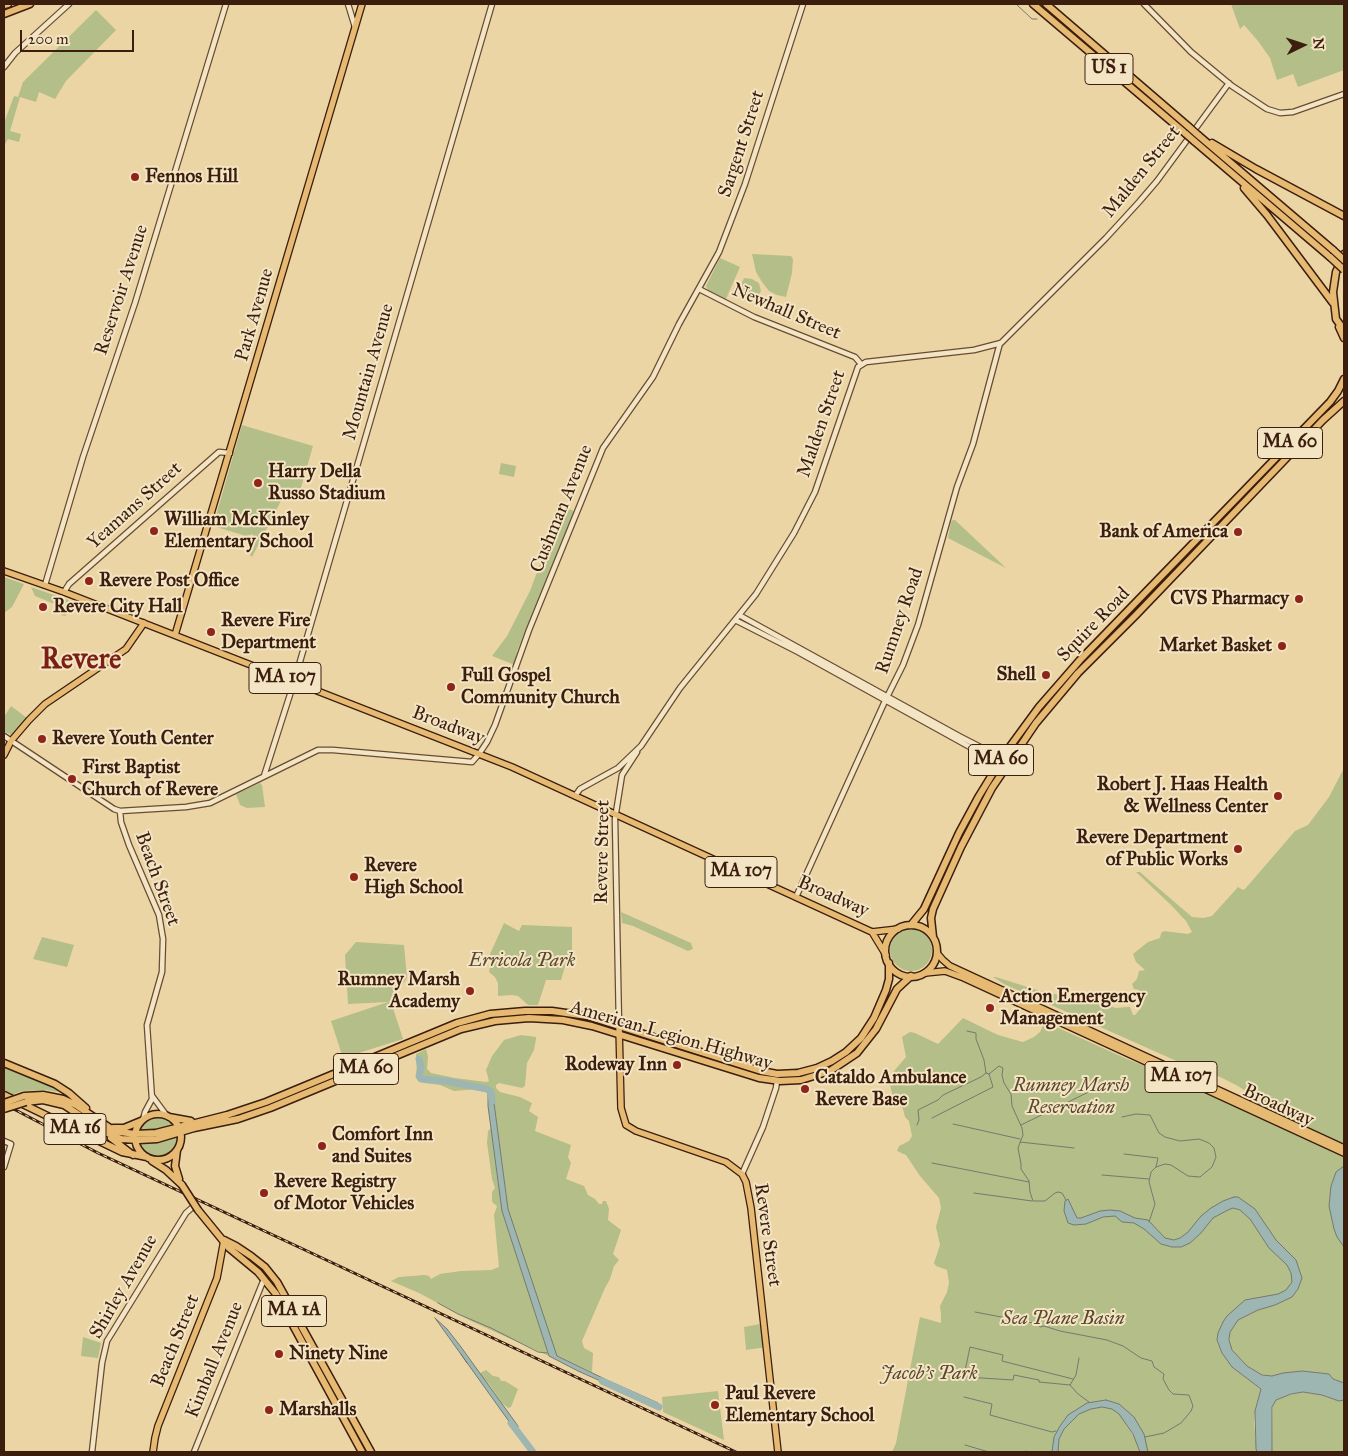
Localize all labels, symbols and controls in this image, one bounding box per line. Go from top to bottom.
scale bar [22,20,136,52]
north arrow [1278,20,1328,70]
text: 200 m [28,30,69,48]
text: N [1310,37,1327,50]
road number: US 1 [1085,54,1133,85]
street label: Sargent Street [714,88,770,200]
street label: Malden Street [1098,121,1186,223]
place label: Fennos Hill [145,166,238,188]
marker: Fennos Hill [129,171,141,183]
street label: Reservoir Avenue [90,222,154,358]
street label: Park Avenue [231,266,279,364]
street label: Newhall Street [728,279,844,345]
street label: Mountain Avenue [339,301,399,443]
street label: Malden Street [793,367,851,481]
road number: MA 60 [1258,428,1322,458]
street label: Cushman Avenue [526,442,598,576]
street label: Yeamans Street [83,458,187,554]
place label: Harry Della Russo Stadium [268,461,385,505]
marker: Harry Della Russo Stadium [252,477,264,489]
place label: William McKinley Elementary School [164,509,313,553]
place label: Bank of America [1099,521,1228,543]
marker: William McKinley Elementary School [148,525,160,537]
marker: Bank of America [1232,526,1244,538]
street label: Rumney Road [871,565,929,677]
place label: Revere Post Office [99,570,239,592]
marker: Revere Post Office [83,575,95,587]
street label: Squire Road [1053,583,1135,667]
place label: CVS Pharmacy [1170,588,1289,610]
marker: CVS Pharmacy [1293,593,1305,605]
place label: Revere City Hall [53,596,182,618]
marker: Revere City Hall [37,601,49,613]
place label: Revere Fire Department [221,610,316,654]
marker: Revere Fire Department [205,626,217,638]
place label: Market Basket [1159,635,1272,657]
marker: Market Basket [1276,640,1288,652]
district label: Revere [41,644,121,678]
road number: MA 107 [249,662,321,694]
place label: Shell [996,664,1036,686]
place label: Full Gospel Community Church [461,665,620,709]
marker: Shell [1040,669,1052,681]
marker: Full Gospel Community Church [445,681,457,693]
street label: Broadway [409,702,487,750]
place label: Revere Youth Center [52,728,214,750]
marker: Revere Youth Center [36,733,48,745]
road number: MA 60 [968,744,1034,776]
place label: First Baptist Church of Revere [82,757,218,801]
marker: First Baptist Church of Revere [66,773,78,785]
place label: Robert J. Haas Health & Wellness Center [1097,774,1268,818]
marker: Robert J. Haas Health & Wellness Center [1272,790,1284,802]
street label: Revere Street [591,800,615,904]
place label: Revere Department of Public Works [1076,827,1228,871]
street label: Beach Street [129,829,185,929]
marker: Revere Department of Public Works [1232,843,1244,855]
place label: Revere High School [364,855,463,899]
road number: MA 107 [705,856,777,888]
marker: Revere High School [348,871,360,883]
street label: Broadway [794,871,872,923]
park label: Erricola Park [469,950,575,972]
place label: Rumney Marsh Academy [337,969,460,1013]
marker: Rumney Marsh Academy [464,985,476,997]
place label: Action Emergency Management [1000,986,1145,1030]
street label: American Legion Highway [567,996,775,1076]
marker: Action Emergency Management [984,1002,996,1014]
road number: MA 60 [334,1054,398,1084]
place label: Rodeway Inn [565,1054,667,1076]
marker: Rodeway Inn [671,1059,683,1071]
road number: MA 107 [1145,1062,1217,1092]
place label: Cataldo Ambulance Revere Base [815,1067,966,1111]
park label: Rumney Marsh Reservation [1013,1075,1129,1119]
street label: Broadway [1239,1080,1317,1132]
marker: Cataldo Ambulance Revere Base [799,1083,811,1095]
road number: MA 16 [44,1114,106,1144]
place label: Comfort Inn and Suites [332,1124,433,1168]
marker: Comfort Inn and Suites [316,1140,328,1152]
place label: Revere Registry of Motor Vehicles [274,1171,414,1215]
street label: Revere Street [748,1182,786,1288]
marker: Revere Registry of Motor Vehicles [258,1187,270,1199]
street label: Shirley Avenue [85,1231,163,1343]
street label: Beach Street [147,1291,205,1391]
road number: MA 1A [262,1295,326,1326]
street label: Kimball Avenue [181,1299,249,1421]
park label: Sea Plane Basin [1001,1308,1125,1330]
place label: Ninety Nine [289,1343,388,1365]
marker: Ninety Nine [273,1348,285,1360]
park label: Jacob's Park [880,1363,978,1385]
place label: Paul Revere Elementary School [725,1383,874,1427]
place label: Marshalls [279,1399,356,1421]
marker: Paul Revere Elementary School [709,1399,721,1411]
marker: Marshalls [263,1404,275,1416]

